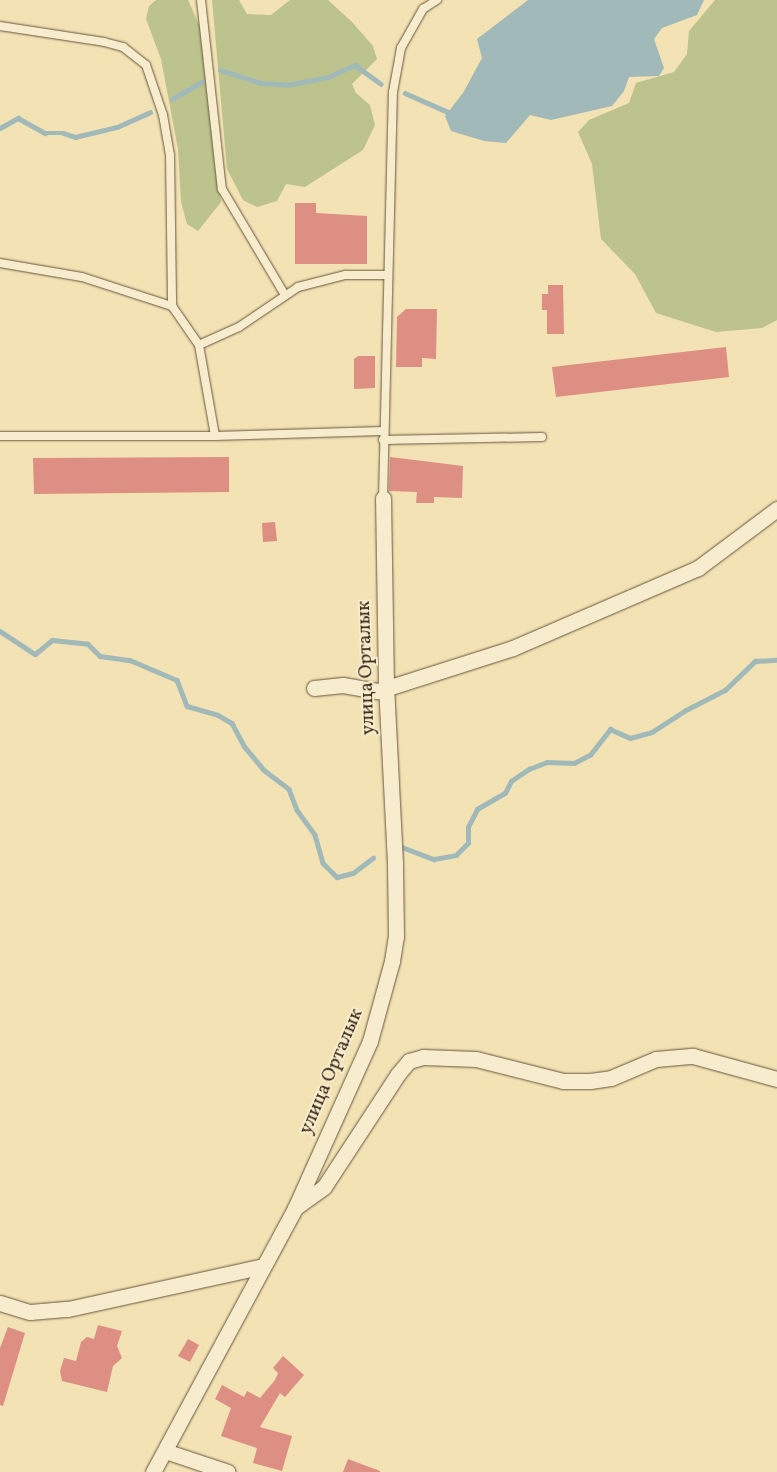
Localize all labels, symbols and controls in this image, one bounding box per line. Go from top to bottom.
street label: улица Орталык [353,601,381,735]
street label: улица Орталык [295,1006,369,1138]

